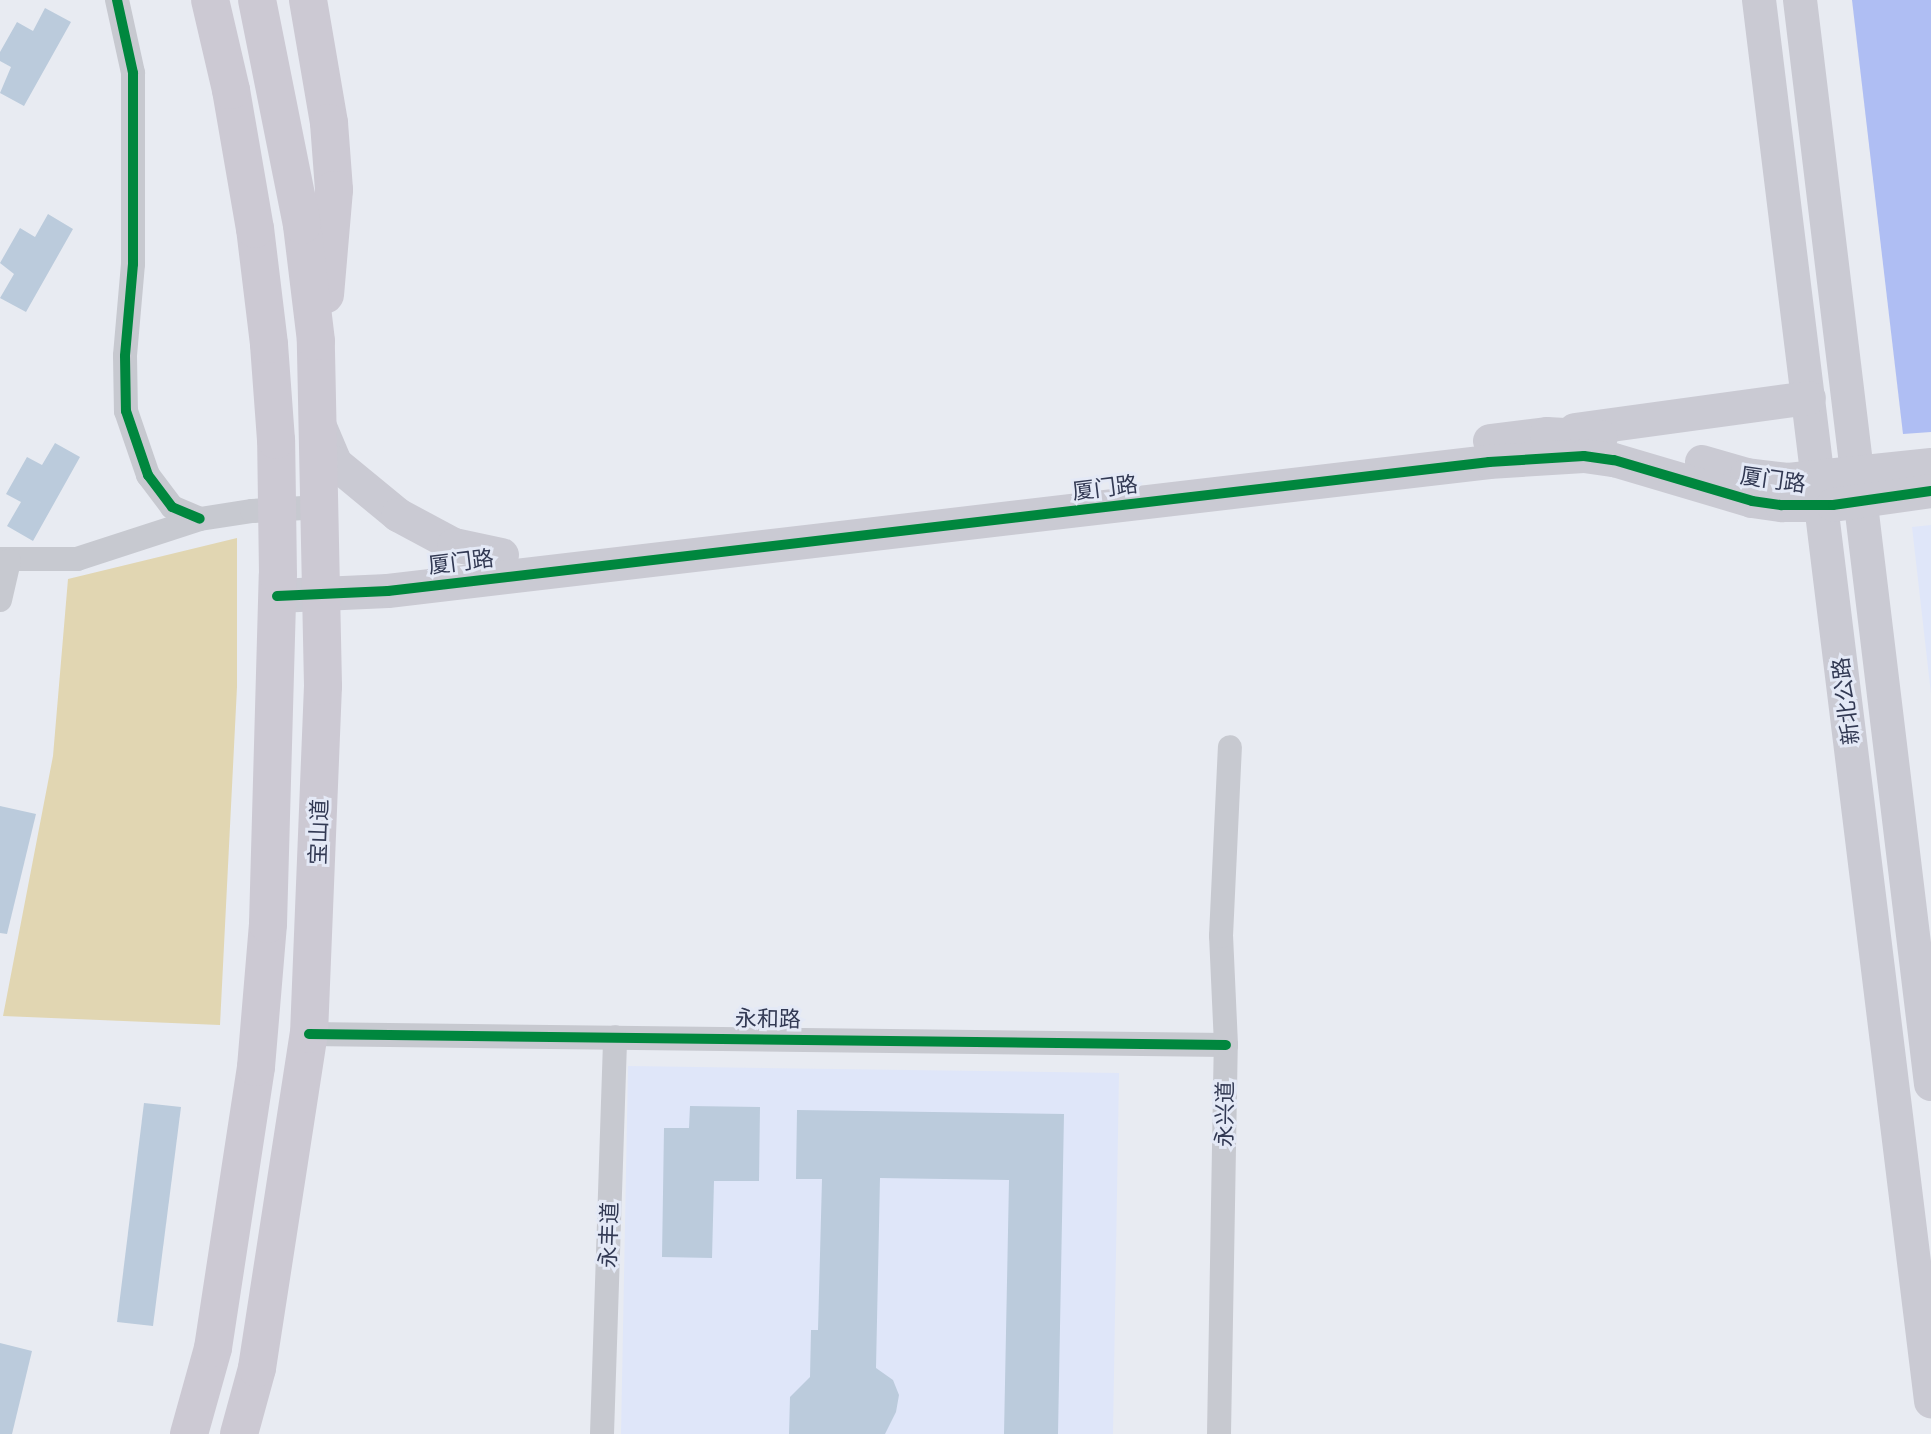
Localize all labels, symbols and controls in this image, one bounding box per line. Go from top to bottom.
street label: 厦门路 [1738,462,1808,498]
street label: 厦门路 [1071,471,1139,505]
street label: 厦门路 [427,545,495,579]
street label: 新北公路 [1828,656,1864,746]
street label: 宝山道 [305,799,333,865]
street label: 永和路 [735,1005,801,1033]
street label: 永兴道 [1211,1081,1239,1147]
street label: 永丰道 [595,1202,623,1268]

